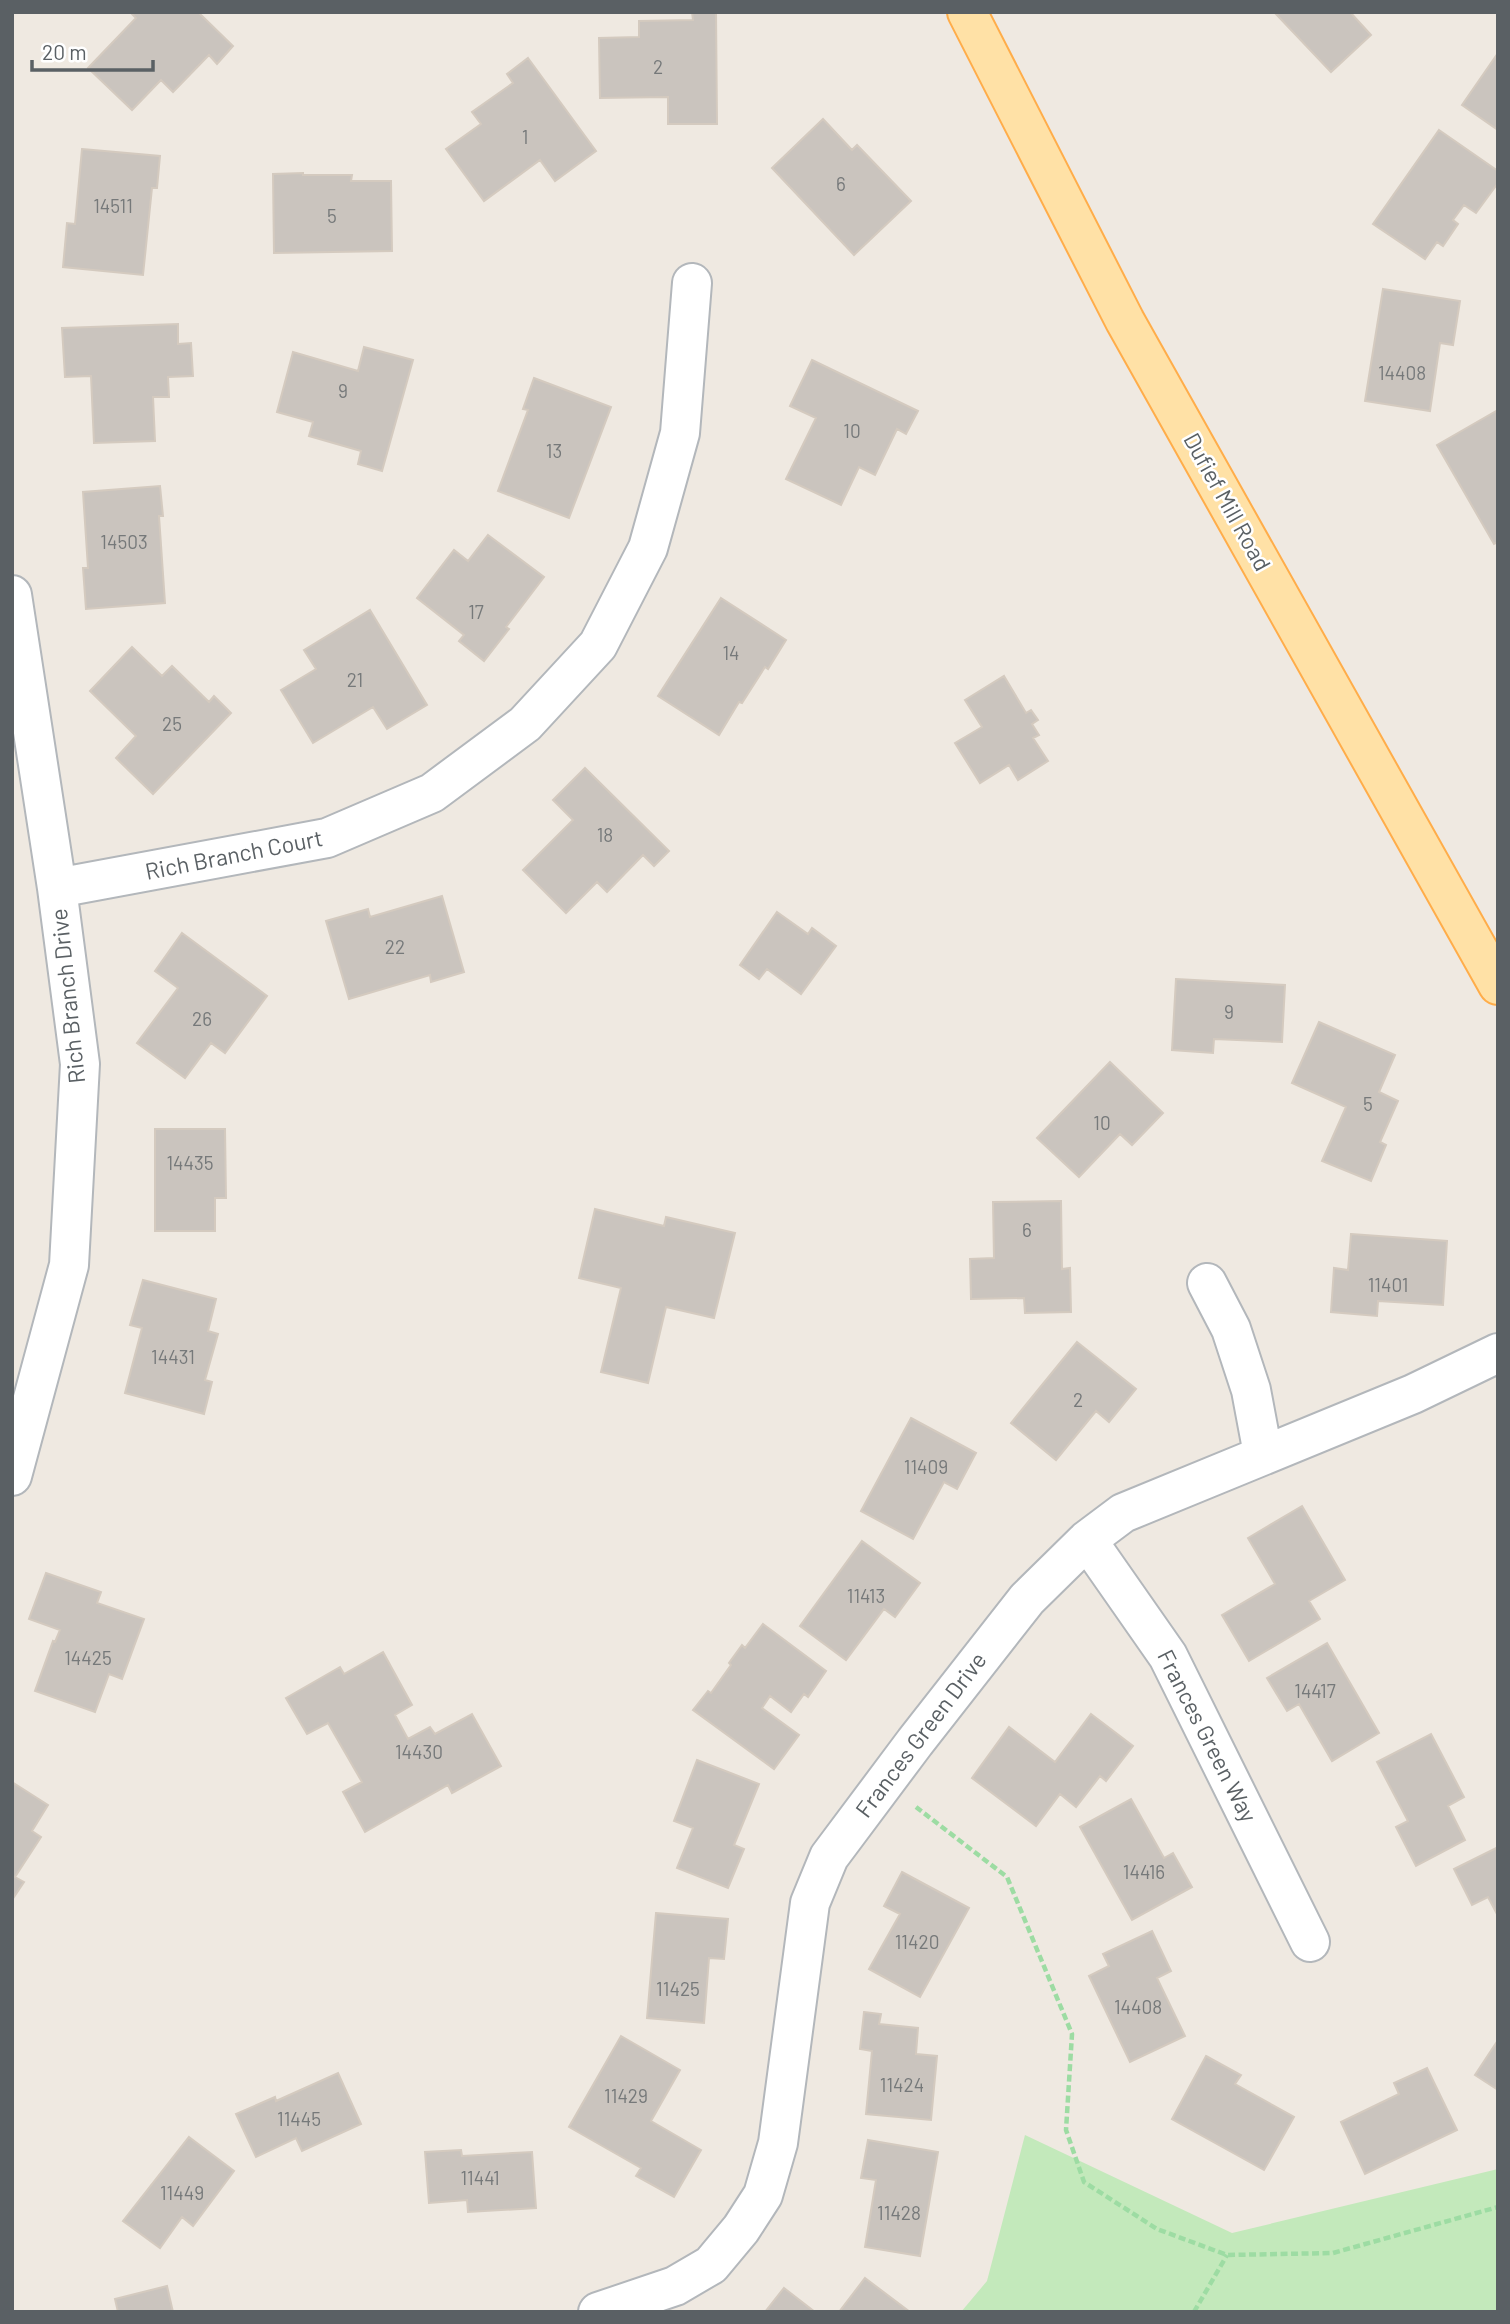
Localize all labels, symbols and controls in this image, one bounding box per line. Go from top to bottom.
scale bar [32,28,152,72]
text: 20 m [42,39,87,64]
house number: 2 [653,55,663,78]
house number: 1 [522,125,528,148]
house number: 6 [836,172,846,195]
house number: 14511 [93,194,133,217]
house number: 5 [327,204,337,227]
house number: 14408 [1378,361,1426,384]
house number: 9 [338,379,348,402]
house number: 10 [843,419,861,442]
street label: Dufief Mill Road [1178,428,1277,575]
house number: 13 [546,439,562,462]
house number: 14503 [100,530,148,553]
house number: 17 [468,600,484,623]
house number: 14 [722,641,740,664]
house number: 21 [347,668,363,691]
house number: 25 [162,712,182,735]
street label: Rich Branch Court [143,823,325,885]
house number: 18 [597,823,613,846]
street label: Rich Branch Drive [44,907,90,1085]
house number: 22 [385,935,405,958]
house number: 9 [1224,1000,1234,1023]
house number: 26 [192,1007,212,1030]
house number: 5 [1363,1092,1373,1115]
house number: 10 [1093,1111,1111,1134]
house number: 14435 [166,1151,214,1174]
house number: 6 [1022,1218,1032,1241]
house number: 11401 [1368,1273,1408,1296]
house number: 14431 [151,1345,195,1368]
house number: 2 [1073,1388,1083,1411]
house number: 11409 [904,1455,948,1478]
house number: 11413 [847,1584,885,1607]
street label: Frances Green Way [1152,1645,1264,1827]
house number: 14425 [64,1646,112,1669]
street label: Frances Green Drive [849,1646,992,1823]
house number: 14417 [1294,1679,1336,1702]
house number: 14430 [395,1740,443,1763]
house number: 14416 [1123,1860,1165,1883]
house number: 11420 [895,1930,939,1953]
house number: 11425 [656,1977,700,2000]
house number: 14408 [1114,1995,1162,2018]
house number: 11424 [880,2073,924,2096]
house number: 11429 [604,2084,648,2107]
house number: 11445 [277,2107,321,2130]
house number: 11441 [460,2166,500,2189]
house number: 11449 [160,2181,204,2204]
house number: 11428 [877,2201,921,2224]

